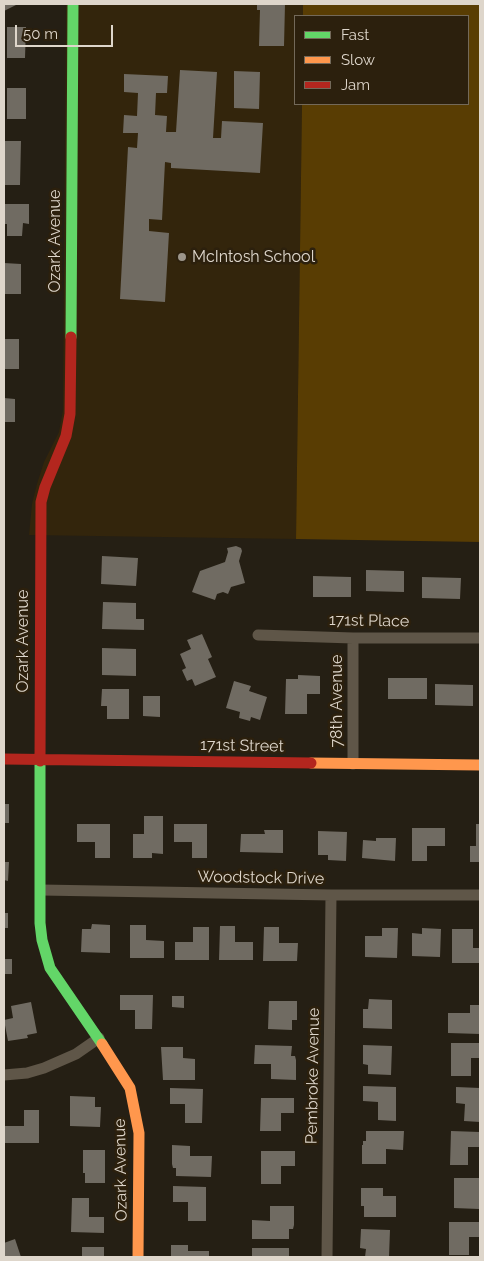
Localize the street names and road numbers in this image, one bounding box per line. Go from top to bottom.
street label: Ozark Avenue [45,190,65,292]
street label: Ozark Avenue [13,590,33,692]
street label: 171st Place [329,611,409,631]
street label: 78th Avenue [327,655,347,747]
street label: 171st Street [200,736,284,756]
street label: Woodstock Drive [198,867,324,889]
street label: Pembroke Avenue [302,1008,324,1144]
street label: Ozark Avenue [111,1118,131,1222]

